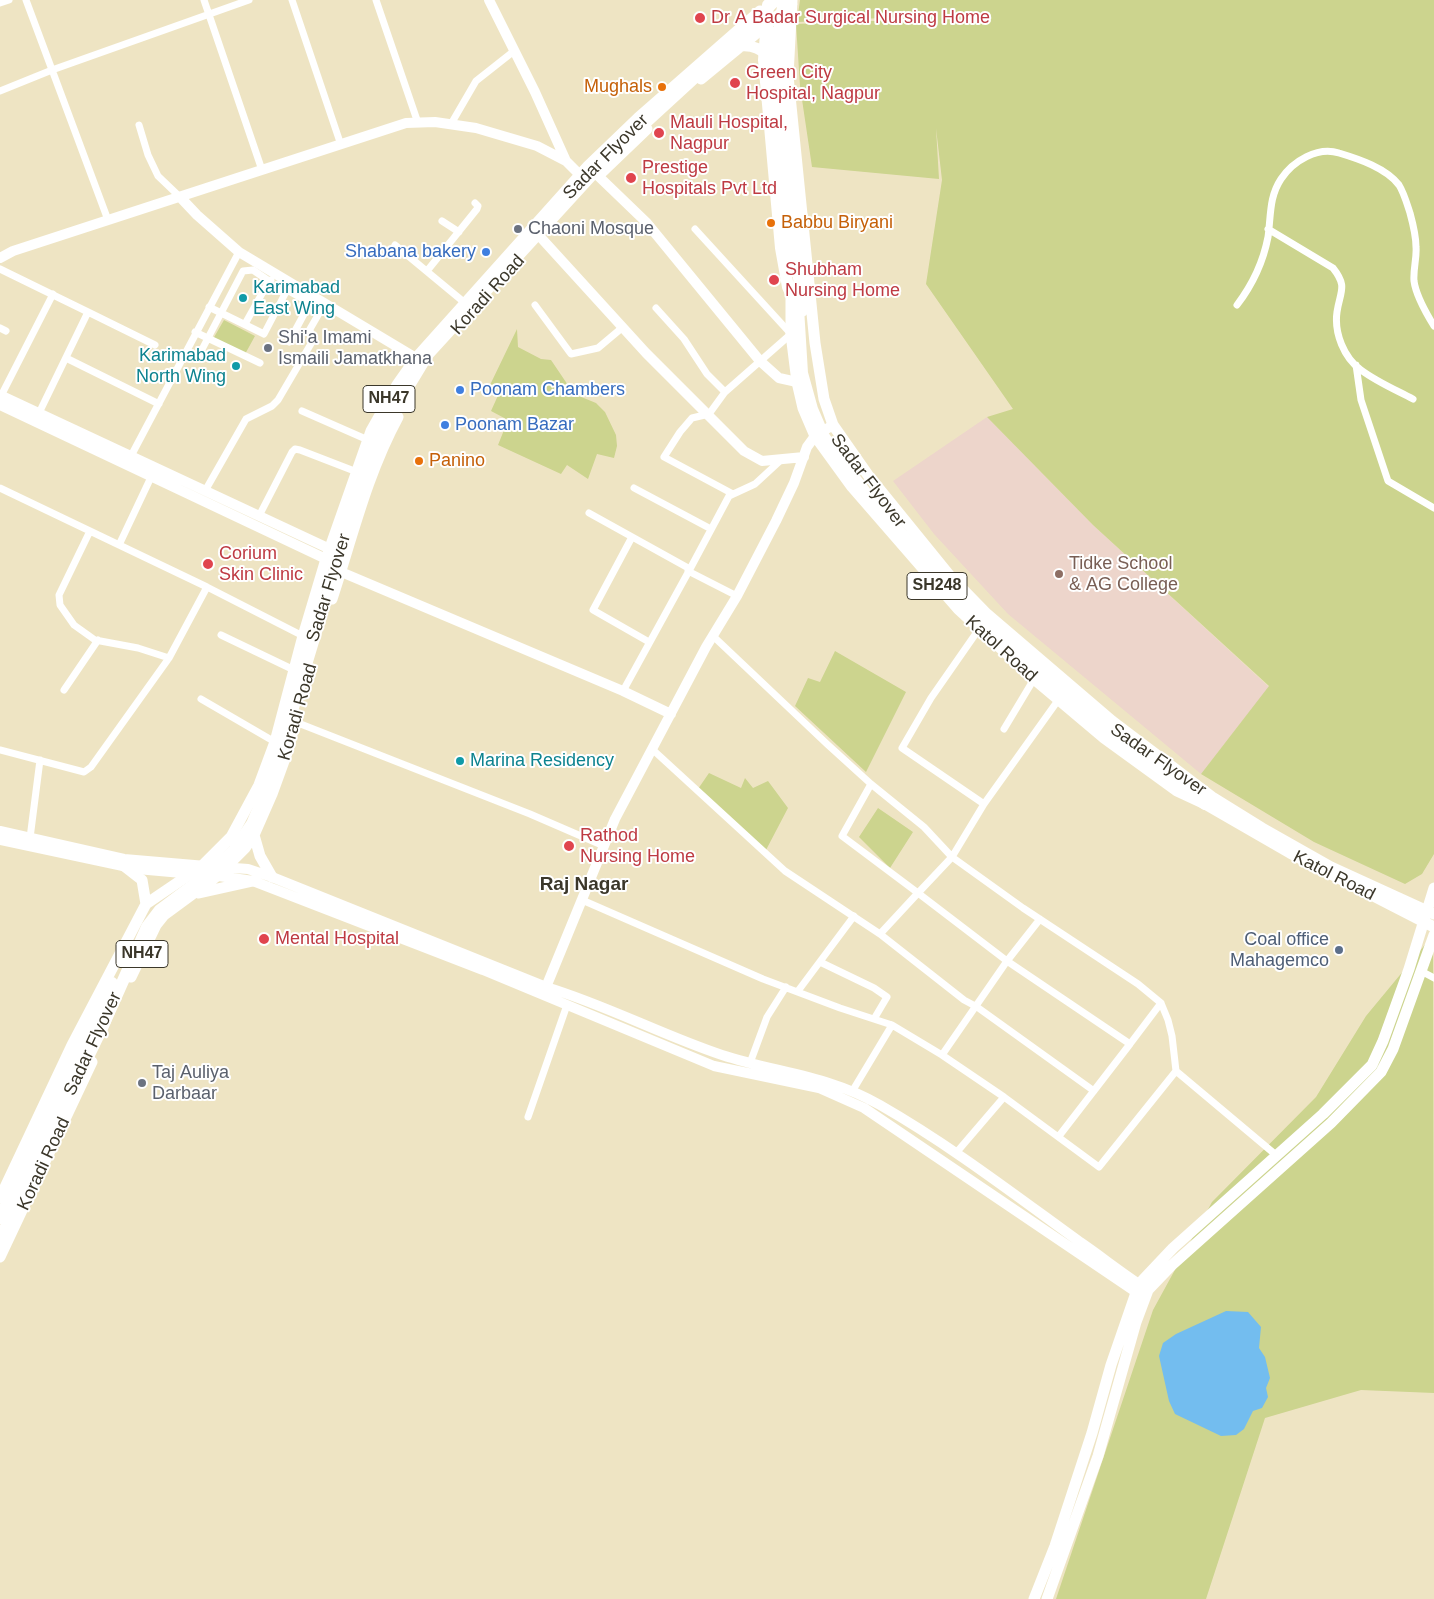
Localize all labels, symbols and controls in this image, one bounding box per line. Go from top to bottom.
place label: Dr A Badar Surgical Nursing Home [711,7,990,29]
marker: Dr A Badar Surgical Nursing Home [693,11,707,25]
place label: Green City Hospital, Nagpur [746,62,880,104]
place label: Mughals [584,76,652,98]
marker: Green City Hospital, Nagpur [728,76,742,90]
marker: Mughals [656,81,668,93]
street label: Sadar Flyover [559,110,653,204]
place label: Mauli Hospital, Nagpur [670,112,788,154]
marker: Mauli Hospital, Nagpur [652,126,666,140]
place label: Prestige Hospitals Pvt Ltd [642,157,777,200]
marker: Prestige Hospitals Pvt Ltd [624,171,638,185]
place label: Babbu Biryani [781,212,893,234]
marker: Babbu Biryani [765,217,777,229]
place label: Chaoni Mosque [528,218,654,240]
marker: Chaoni Mosque [512,223,524,235]
place label: Shabana bakery [345,241,476,263]
marker: Shabana bakery [480,246,492,258]
street label: Koradi Road [446,251,530,339]
place label: Shubham Nursing Home [785,259,900,302]
marker: Shubham Nursing Home [767,273,781,287]
place label: Karimabad East Wing [253,277,340,320]
marker: Karimabad East Wing [237,292,249,304]
place label: Shi'a Imami Ismaili Jamatkhana [278,327,432,369]
marker: Shi'a Imami Ismaili Jamatkhana [262,342,274,354]
place label: Karimabad North Wing [136,345,226,388]
marker: Karimabad North Wing [230,360,242,372]
place label: Poonam Chambers [470,379,625,401]
marker: Poonam Chambers [454,384,466,396]
road number: NH47 [363,386,415,412]
place label: Poonam Bazar [455,414,574,436]
marker: Poonam Bazar [439,419,451,431]
street label: Sadar Flyover [826,430,910,532]
place label: Panino [429,450,485,472]
marker: Panino [413,455,425,467]
street label: Sadar Flyover [302,531,356,645]
place label: Corium Skin Clinic [219,543,303,586]
place label: Tidke School & AG College [1069,553,1178,596]
marker: Corium Skin Clinic [201,557,215,571]
marker: Tidke School & AG College [1053,568,1065,580]
road number: SH248 [907,572,967,600]
street label: Katol Road [961,611,1041,687]
street label: Koradi Road [274,661,322,763]
street label: Sadar Flyover [1106,719,1210,801]
place label: Marina Residency [470,750,614,772]
marker: Marina Residency [454,755,466,767]
place label: Rathod Nursing Home [580,825,695,868]
marker: Rathod Nursing Home [562,839,576,853]
street label: Katol Road [1289,846,1379,906]
district label: Raj Nagar [540,874,628,896]
place label: Mental Hospital [275,928,399,950]
place label: Coal office Mahagemco [1230,929,1329,972]
marker: Mental Hospital [257,932,271,946]
road number: NH47 [116,941,168,968]
marker: Coal office Mahagemco [1333,944,1345,956]
street label: Sadar Flyover [60,989,126,1099]
place label: Taj Auliya Darbaar [152,1062,229,1104]
marker: Taj Auliya Darbaar [136,1077,148,1089]
street label: Koradi Road [13,1114,75,1214]

